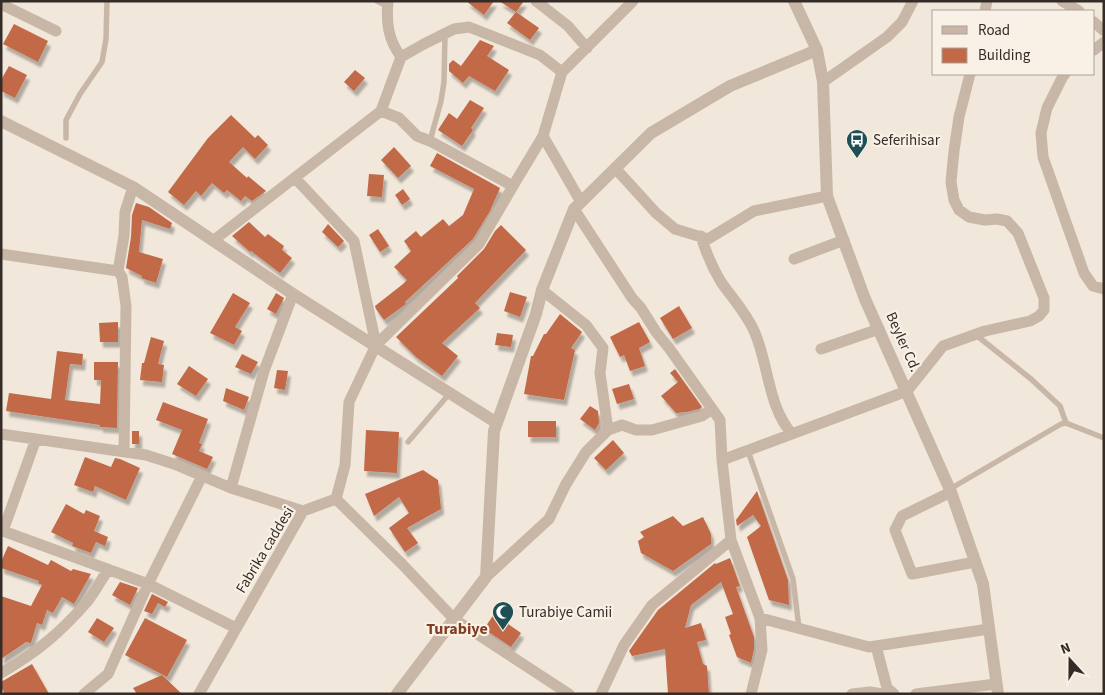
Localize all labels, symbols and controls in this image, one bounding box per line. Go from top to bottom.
legend [932,10,1095,75]
text: Road [978,20,1010,41]
text: Building [978,45,1031,66]
bus stop icon: Seferihisar [845,128,869,159]
place label: Seferihisar [873,130,941,151]
street label: Beyler Cd. [881,309,925,375]
street label: Fabrika caddesi [231,503,299,597]
mosque icon: Turabiye Camii [491,600,515,631]
place label: Turabiye Camii [519,602,612,623]
district label: Turabiye [426,618,488,640]
north arrow [1045,635,1095,685]
text: N [1058,638,1074,660]

